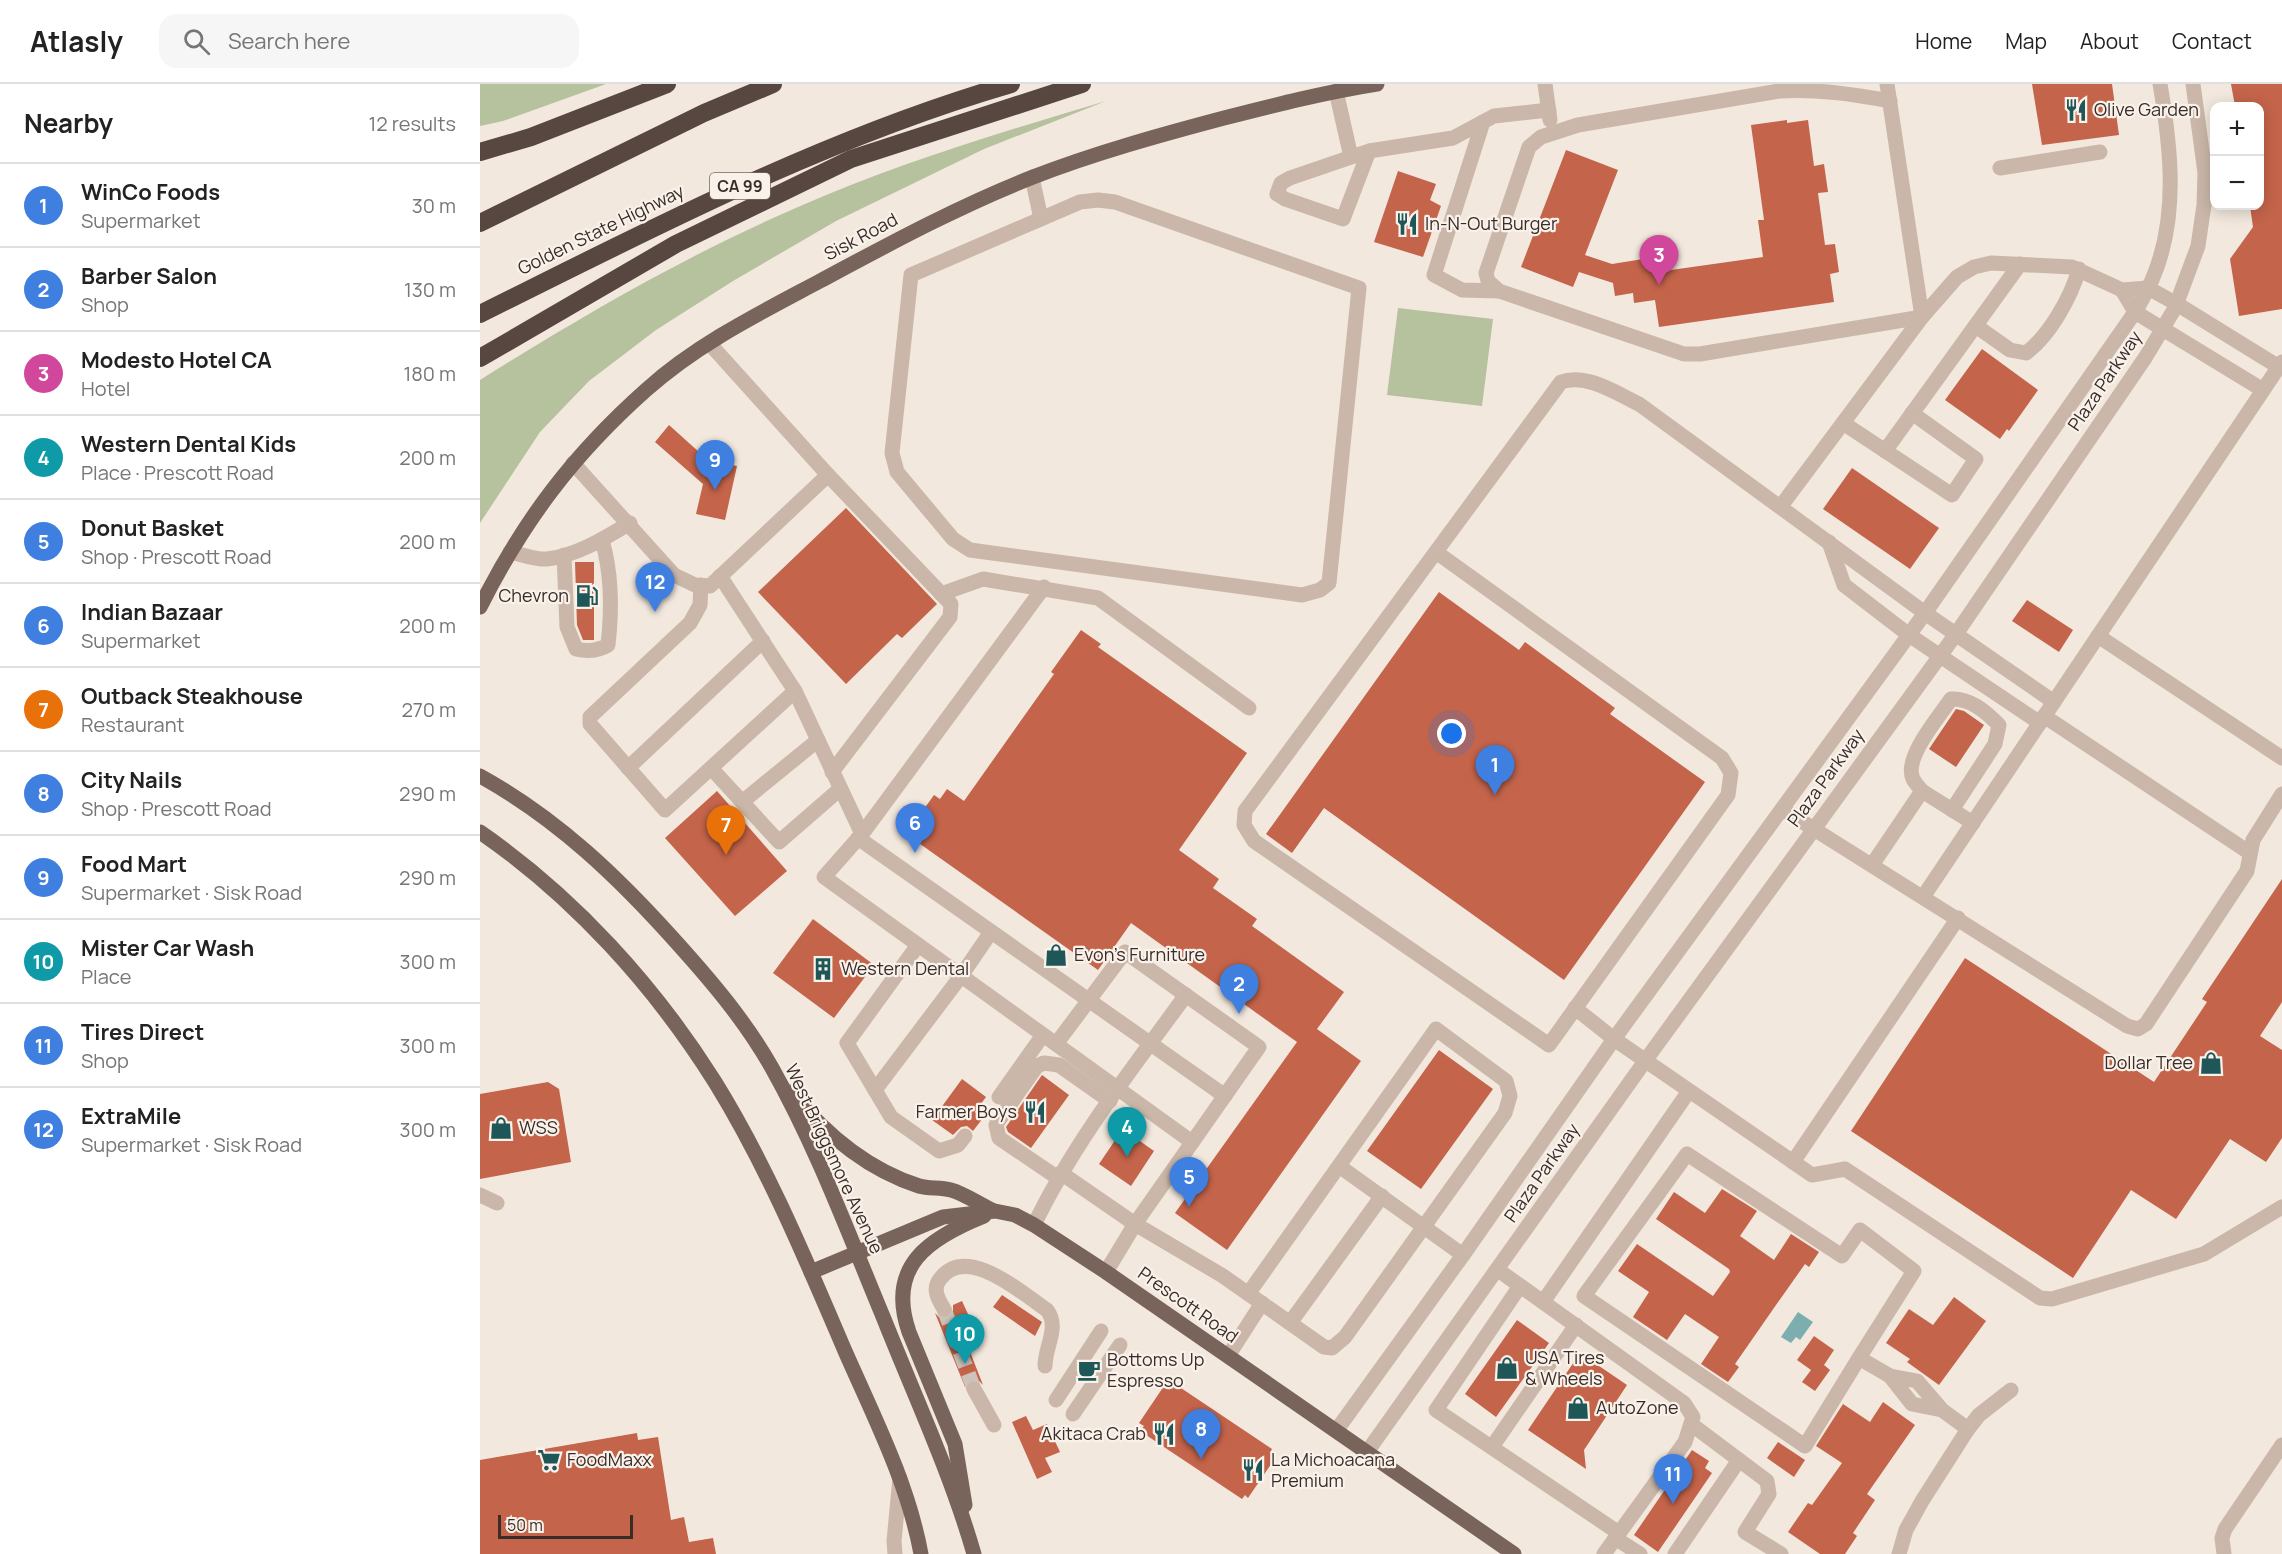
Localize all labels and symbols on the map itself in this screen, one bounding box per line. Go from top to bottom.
restaurant icon: Olive Garden [2063,97,2089,123]
place label: Olive Garden [2094,97,2199,121]
road number: CA 99 [710,173,770,199]
street label: Golden State Highway [513,178,688,280]
street label: Sisk Road [820,207,901,265]
restaurant icon: In-N-Out Burger [1394,211,1420,237]
place label: In-N-Out Burger [1425,211,1558,235]
pin: 3 [1640,236,1678,285]
street label: Plaza Parkway [2062,325,2147,435]
pin: 9 [696,440,734,490]
pin: 12 [636,562,675,612]
place label: Chevron [498,583,569,607]
fuel station icon: Chevron [574,583,600,609]
your location [1437,719,1466,748]
street label: Plaza Parkway [1781,723,1869,831]
pin: 1 [1476,746,1514,795]
pin: 6 [896,804,934,853]
pin: 7 [706,806,746,855]
shop icon: Evon's Furniture [1043,942,1069,968]
place label: Evon's Furniture [1074,942,1205,966]
building icon: Western Dental [810,956,836,982]
place label: Western Dental [841,956,969,980]
pin: 2 [1220,964,1258,1014]
place label: Dollar Tree [2105,1050,2193,1074]
shop icon: Dollar Tree [2198,1050,2224,1076]
street label: West Briggsmore Avenue [780,1060,890,1257]
place label: Farmer Boys [916,1099,1017,1123]
restaurant icon: Farmer Boys [1022,1099,1048,1125]
pin: 4 [1108,1108,1146,1157]
shop icon: WSS [488,1115,514,1141]
place label: WSS [519,1115,558,1139]
street label: Plaza Parkway [1498,1118,1584,1227]
pin: 5 [1170,1158,1208,1207]
street label: Prescott Road [1134,1261,1243,1348]
pin: 10 [946,1314,984,1364]
place label: USA Tires & Wheels [1525,1345,1604,1390]
place label: Bottoms Up Espresso [1107,1347,1204,1392]
shop icon: USA Tires & Wheels [1494,1355,1520,1381]
cafe icon: Bottoms Up Espresso [1076,1357,1102,1383]
shop icon: AutoZone [1565,1395,1591,1421]
place label: AutoZone [1596,1395,1678,1419]
pin: 8 [1182,1410,1220,1459]
place label: Akitaca Crab [1041,1421,1146,1445]
restaurant icon: Akitaca Crab [1151,1421,1177,1447]
supermarket icon: FoodMaxx [536,1447,562,1473]
place label: FoodMaxx [567,1447,652,1471]
place label: La Michoacana Premium [1271,1447,1395,1492]
pin: 11 [1654,1454,1692,1504]
restaurant icon: La Michoacana Premium [1240,1457,1266,1483]
scale bar [498,1512,633,1540]

